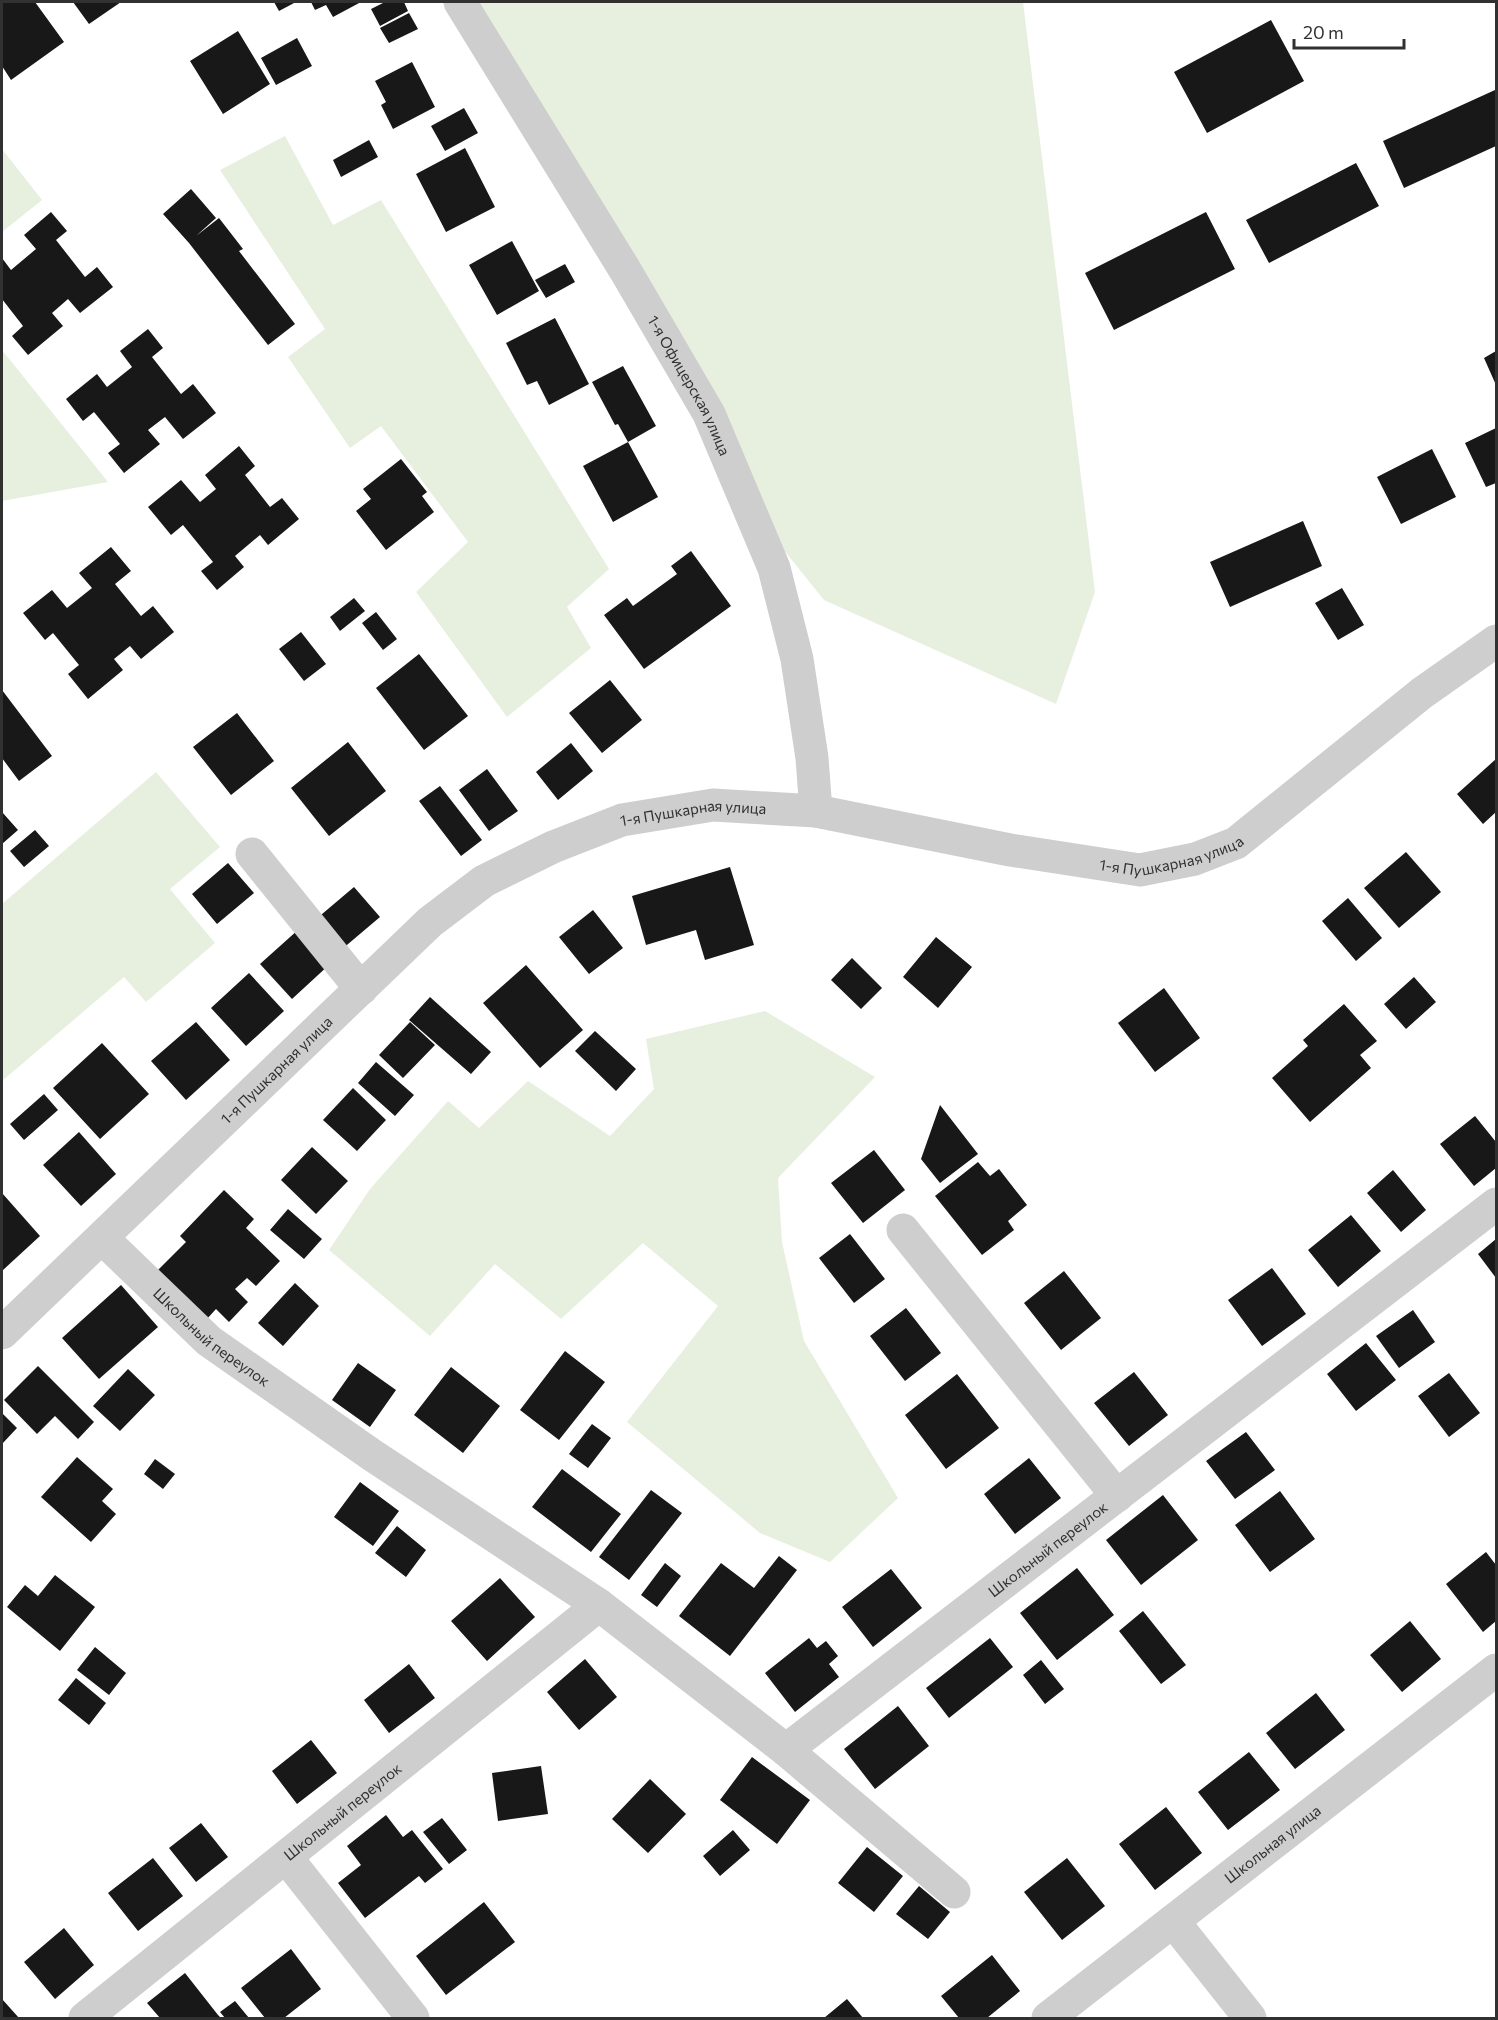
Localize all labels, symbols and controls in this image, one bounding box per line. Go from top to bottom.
scale bar [1294,12,1404,50]
text: 20 m [1303,21,1344,43]
street label: 1-я Офицерская улица [644,312,734,458]
street label: 1-я Пушкарная улица [619,796,767,829]
street label: 1-я Пушкарная улица [1098,832,1247,879]
street label: 1-я Пушкарная улица [217,1012,336,1127]
street label: Школьный переулок [150,1284,273,1390]
street label: Школьный переулок [984,1497,1111,1600]
street label: Школьный переулок [280,1759,405,1864]
street label: Школьная улица [1221,1801,1324,1887]

